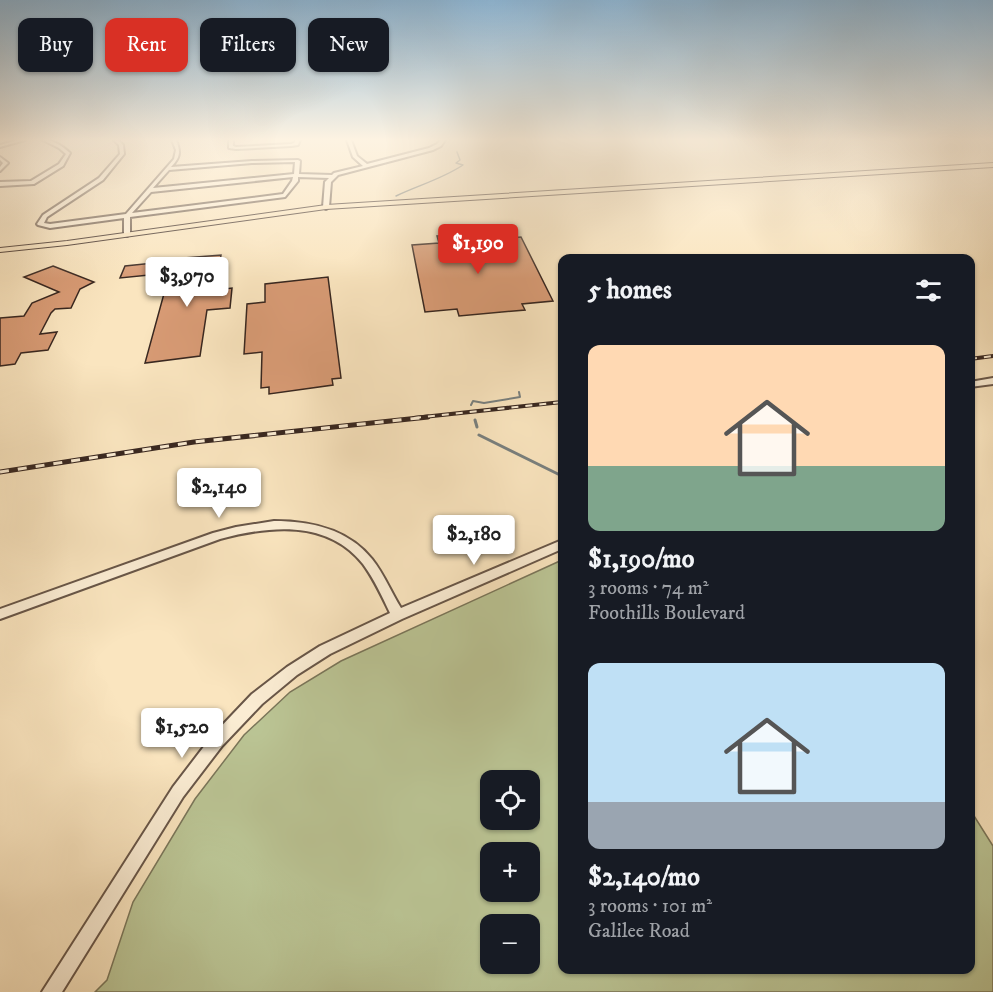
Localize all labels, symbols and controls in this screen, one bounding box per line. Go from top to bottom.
chip: Buy [18,18,93,72]
chip: Rent [105,18,188,72]
chip: Filters [200,18,296,72]
chip: New [308,18,389,72]
pin: $1,190 [429,224,527,275]
text: $1,190 [452,231,504,256]
pin: $3,970 [138,257,236,308]
text: $3,970 [159,264,215,289]
text: 5 homes [588,274,672,307]
icon: filters [912,274,945,307]
icon: home [713,384,821,492]
pin: $2,140 [170,468,268,519]
text: $2,140 [191,475,247,500]
pin: $2,180 [425,515,523,566]
text: $2,180 [447,522,501,547]
text: $1,190/mo [588,543,694,576]
text: 3 rooms · 74 m² [588,576,709,601]
text: Foothills Boulevard [588,601,745,626]
icon: home [713,702,821,810]
pin: $1,520 [133,708,231,759]
text: $1,520 [155,715,209,740]
map controls [480,770,540,974]
button: locate [480,770,540,830]
button: + [480,842,540,902]
text: $2,140/mo [588,861,700,894]
text: 3 rooms · 101 m² [588,894,712,919]
button: − [480,914,540,974]
text: Galilee Road [588,919,690,944]

